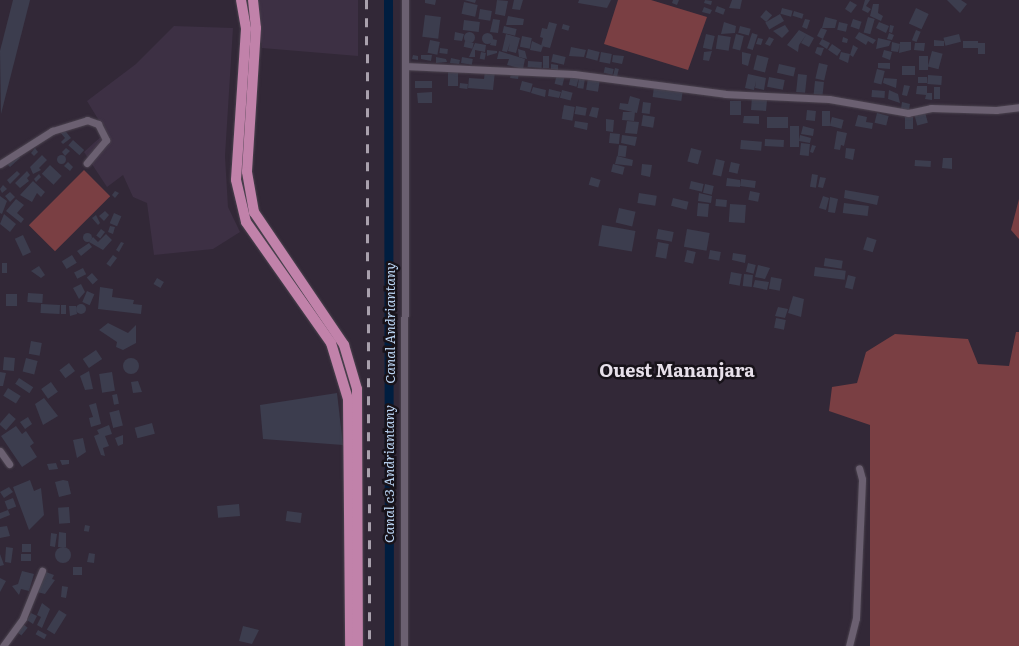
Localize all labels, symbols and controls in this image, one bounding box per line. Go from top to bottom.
water label: Canal Andriantany [381,262,397,384]
district label: Ouest Mananjara [599,359,755,381]
water label: Canal c3 Andriantany [380,405,396,543]

